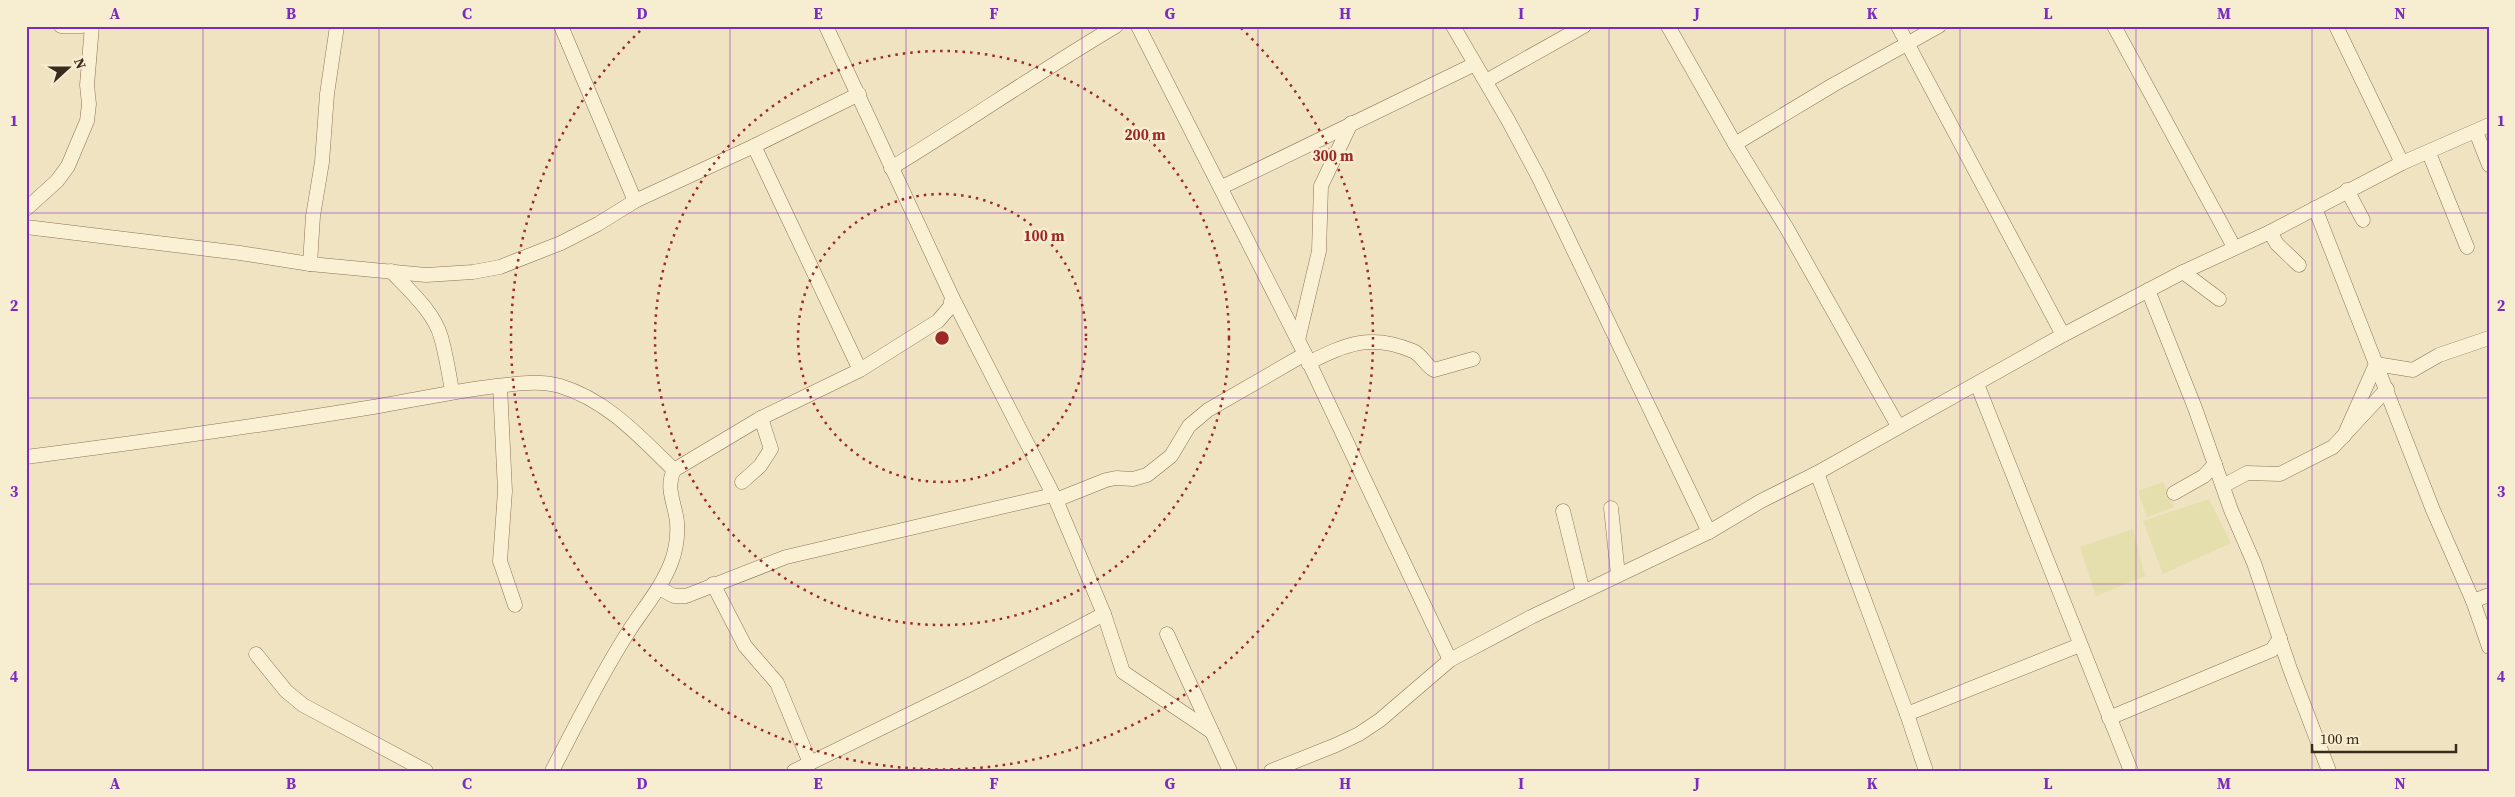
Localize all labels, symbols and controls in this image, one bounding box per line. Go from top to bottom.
text: A [110,2,121,24]
text: B [286,2,297,24]
text: C [462,2,472,24]
text: D [636,2,648,24]
text: E [813,2,823,24]
text: F [989,2,999,24]
text: G [1165,2,1176,24]
text: H [1339,2,1351,24]
text: I [1518,2,1524,24]
text: J [1693,2,1700,24]
text: K [1866,2,1878,24]
text: L [2043,2,2053,24]
text: M [2217,2,2231,24]
text: N [2394,2,2406,24]
north arrow [42,42,92,92]
text: N [69,55,91,72]
text: 1 [10,109,18,131]
text: 1 [2497,109,2505,131]
text: 200 m [1124,124,1166,145]
text: 300 m [1312,145,1354,166]
text: 100 m [1023,225,1065,246]
text: 2 [10,294,19,316]
text: 2 [2497,294,2506,316]
centre of rings [933,329,951,347]
text: 3 [10,480,19,502]
text: 3 [2497,480,2506,502]
text: 4 [10,665,19,687]
text: 4 [2497,665,2506,687]
scale bar [2312,722,2456,754]
text: 100 m [2320,728,2360,749]
text: A [110,772,121,794]
text: B [286,772,297,794]
text: C [462,772,472,794]
text: D [636,772,648,794]
text: E [813,772,823,794]
text: F [989,772,999,794]
text: G [1165,772,1176,794]
text: H [1339,772,1351,794]
text: I [1518,772,1524,794]
text: J [1693,772,1700,794]
text: K [1866,772,1878,794]
text: L [2043,772,2053,794]
text: M [2217,772,2231,794]
text: N [2394,772,2406,794]

